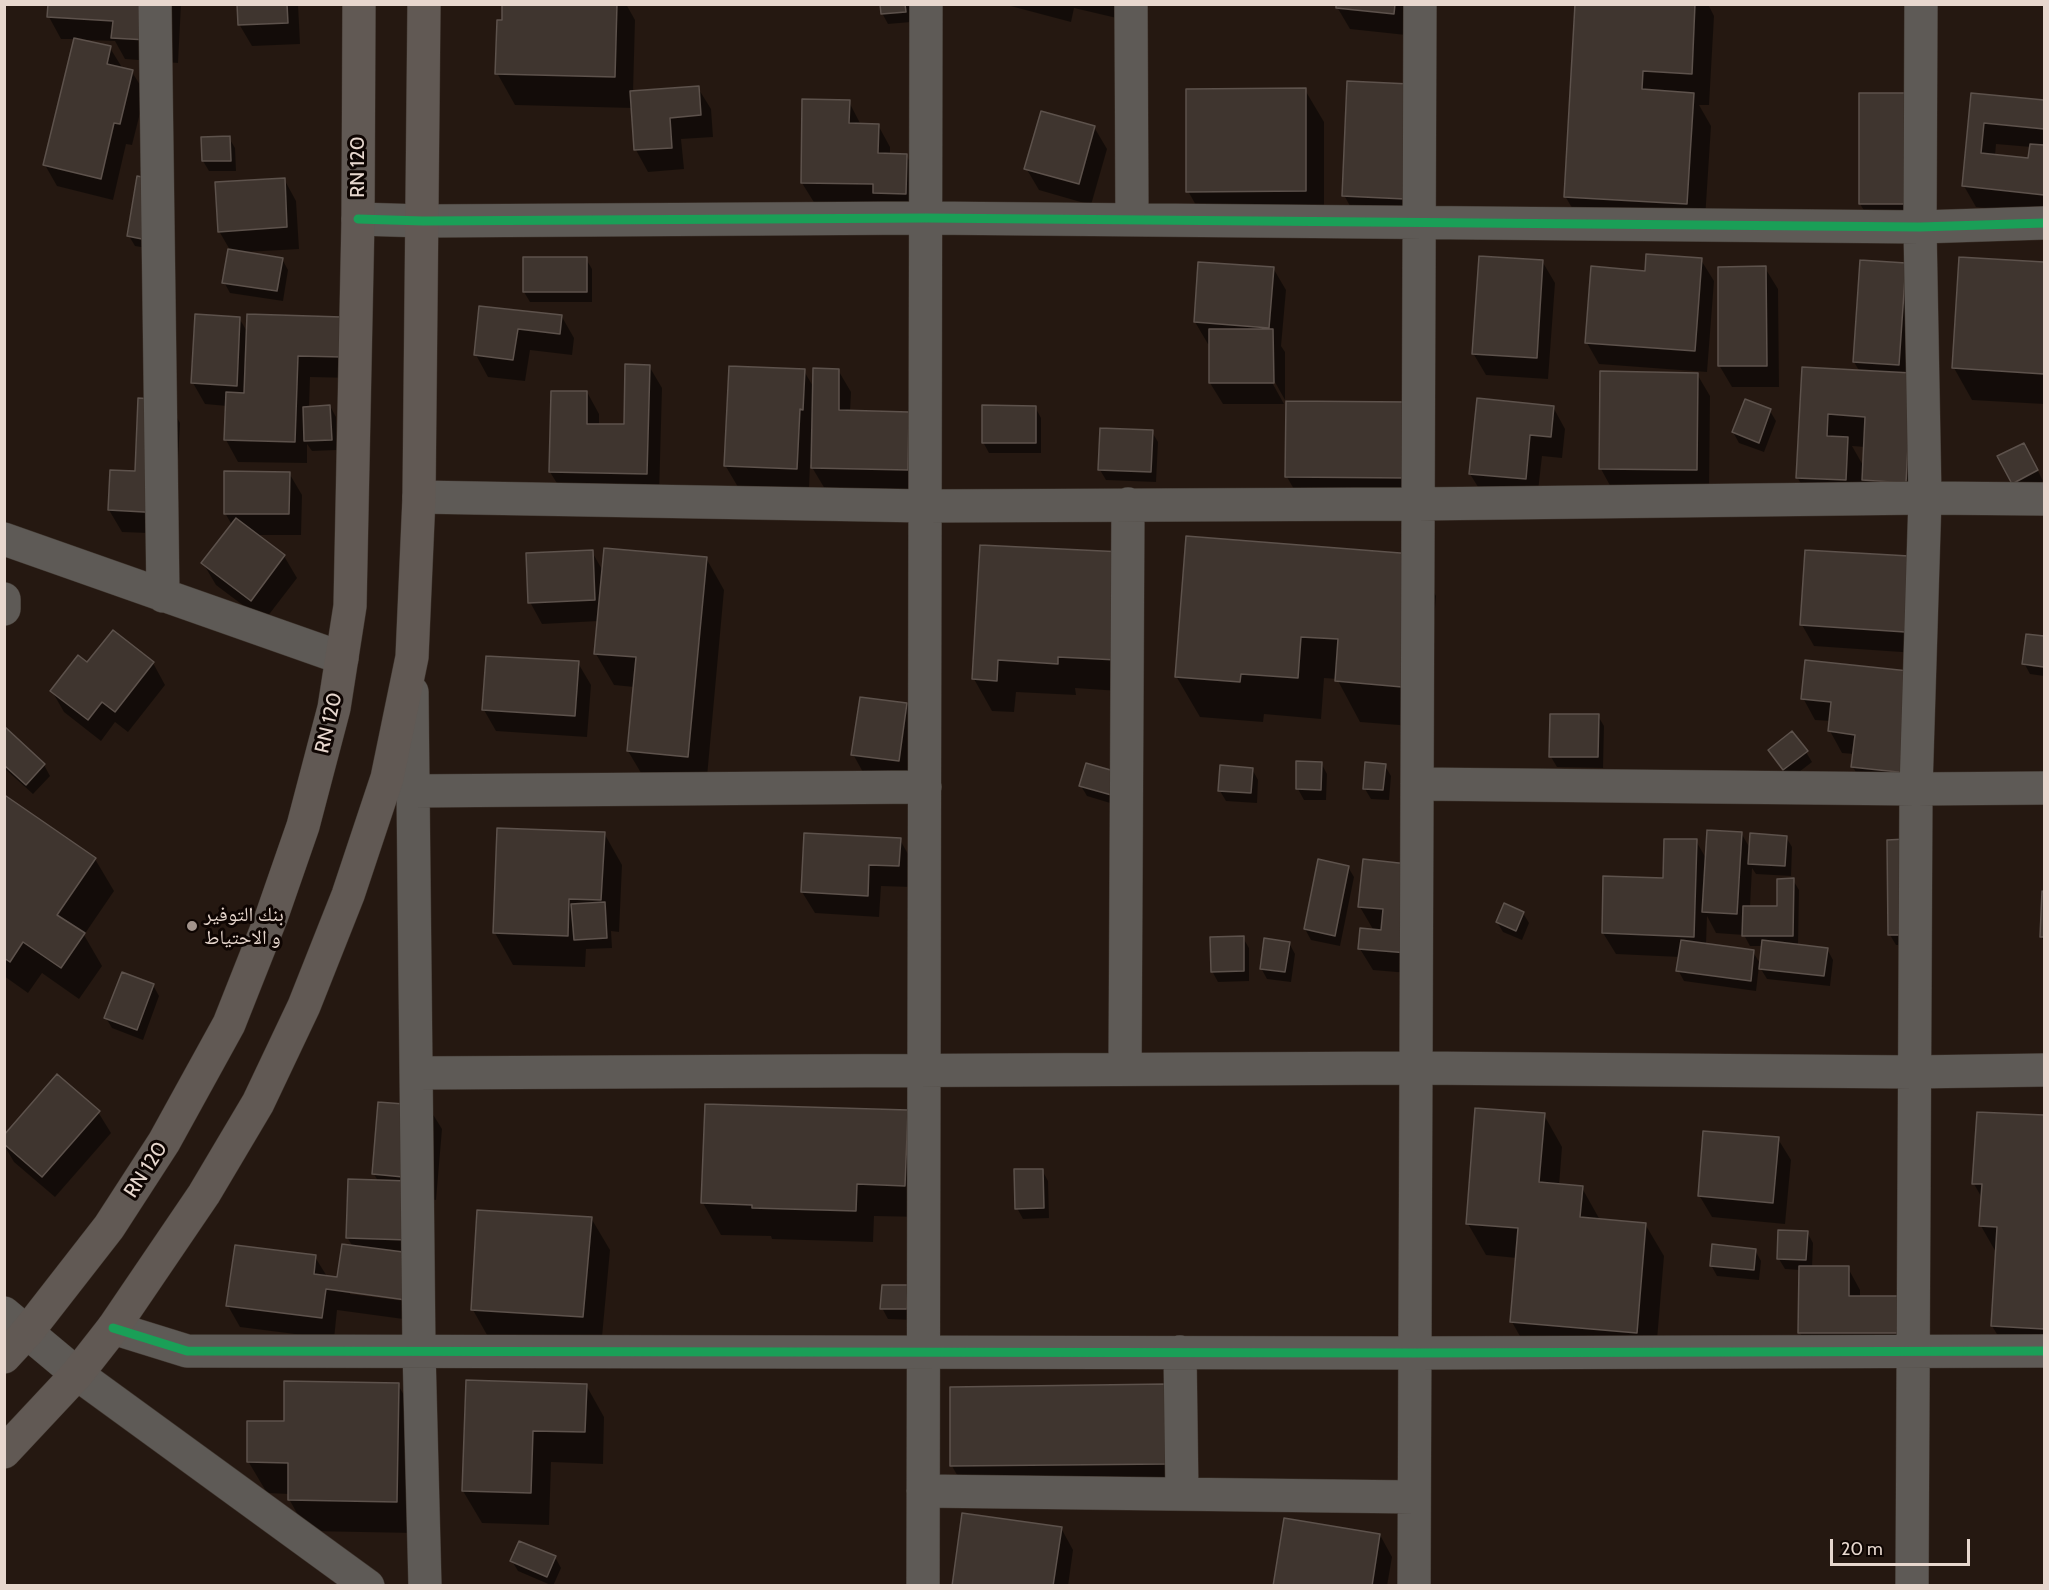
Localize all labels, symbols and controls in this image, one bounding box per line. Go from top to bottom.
street label: RN 120 [346,136,370,198]
street label: RN 120 [310,690,348,756]
place label: بنك التوفير و الاحتياط [204,903,284,950]
marker: بنك التوفير و الاحتياط [185,919,199,933]
street label: RN 120 [119,1138,173,1202]
scale bar [1833,1527,1972,1565]
text: 20 m [1841,1538,1883,1560]

